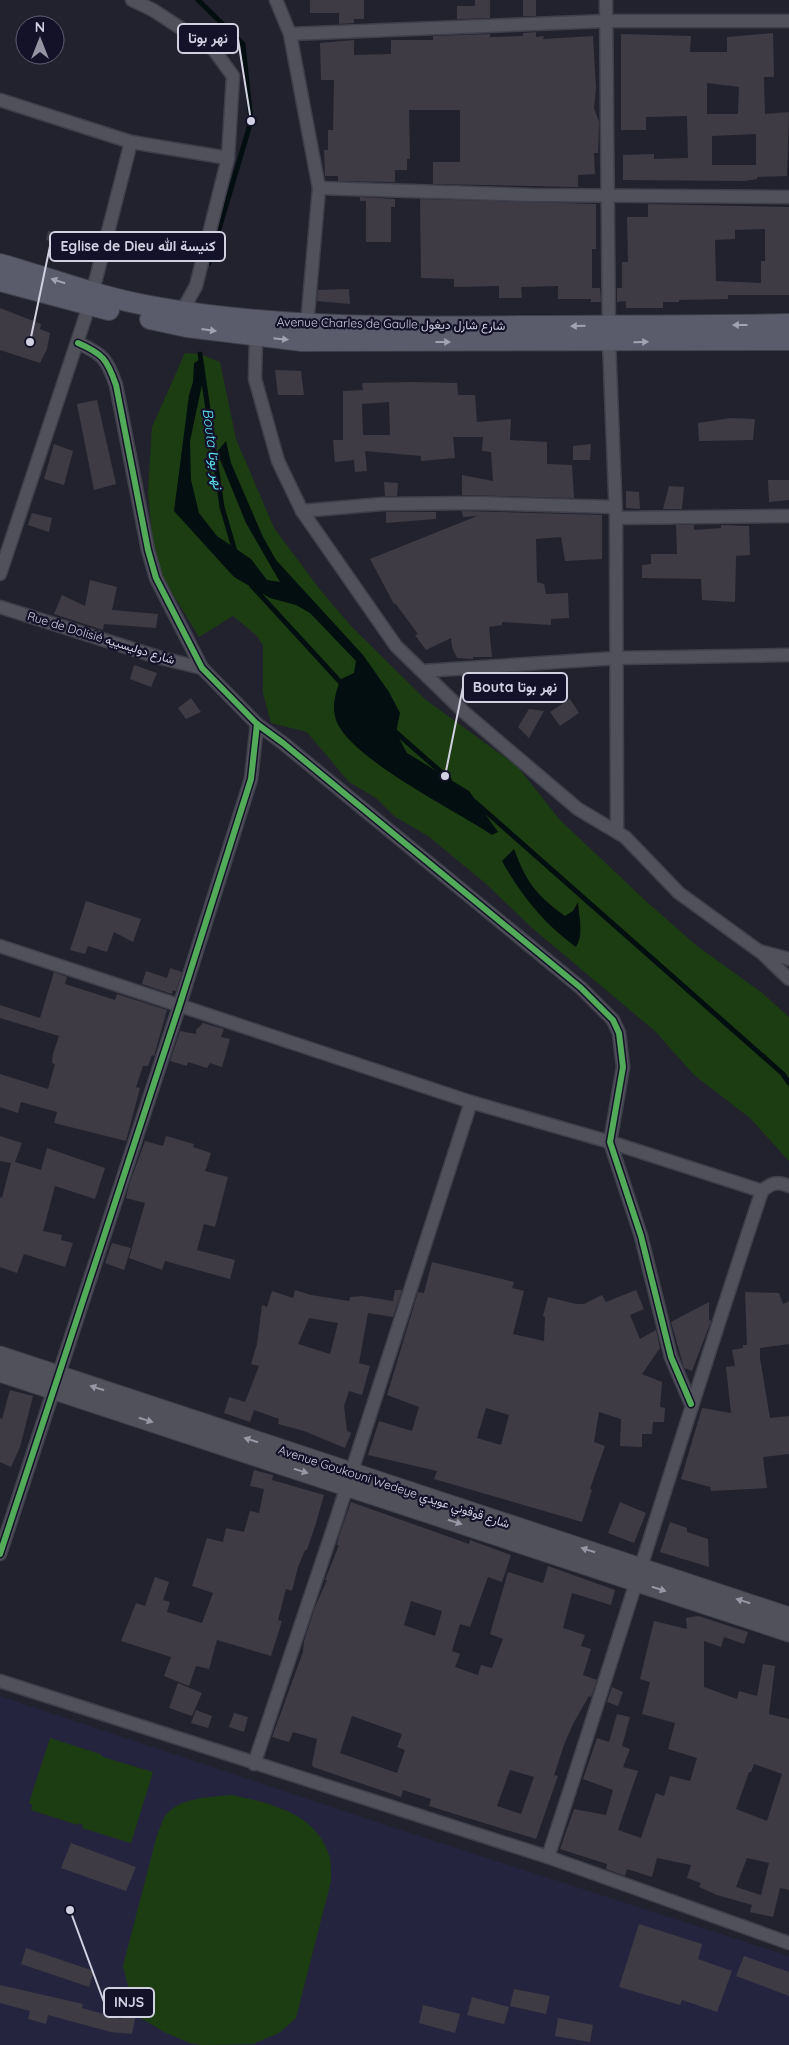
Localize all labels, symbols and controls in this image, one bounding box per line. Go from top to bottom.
north arrow [15,15,65,65]
text: N [35,18,45,36]
callout: نهر بوتا [178,24,238,53]
text: نهر بوتا [188,29,228,47]
callout: Eglise de Dieu كنيسة الله [50,232,225,261]
text: Eglise de Dieu كنيسة الله [60,237,216,255]
one-way arrow [51,277,66,285]
street label: Avenue Charles de Gaulle شارع شارل ديغول [277,314,505,335]
one-way arrow [732,321,748,329]
one-way arrow [570,322,586,330]
one-way arrow [202,326,218,334]
one-way arrow [273,335,289,343]
one-way arrow [633,337,649,345]
one-way arrow [435,338,451,346]
water label: Bouta نهر بوتا [198,407,228,492]
street label: Rue de Dolisié شارع دوليسييه [25,608,177,669]
callout: Bouta نهر بوتا [463,673,567,702]
text: Bouta نهر بوتا [473,678,557,696]
one-way arrow [89,1384,104,1392]
one-way arrow [139,1416,154,1424]
one-way arrow [243,1435,258,1443]
street label: Avenue Goukouni Wedeye شارع قوقوني عويدي [276,1442,512,1534]
one-way arrow [293,1467,308,1475]
one-way arrow [448,1518,463,1526]
one-way arrow [581,1546,596,1554]
one-way arrow [652,1585,667,1593]
one-way arrow [735,1597,750,1604]
callout: INJS [104,1988,154,2017]
text: INJS [114,1993,144,2011]

